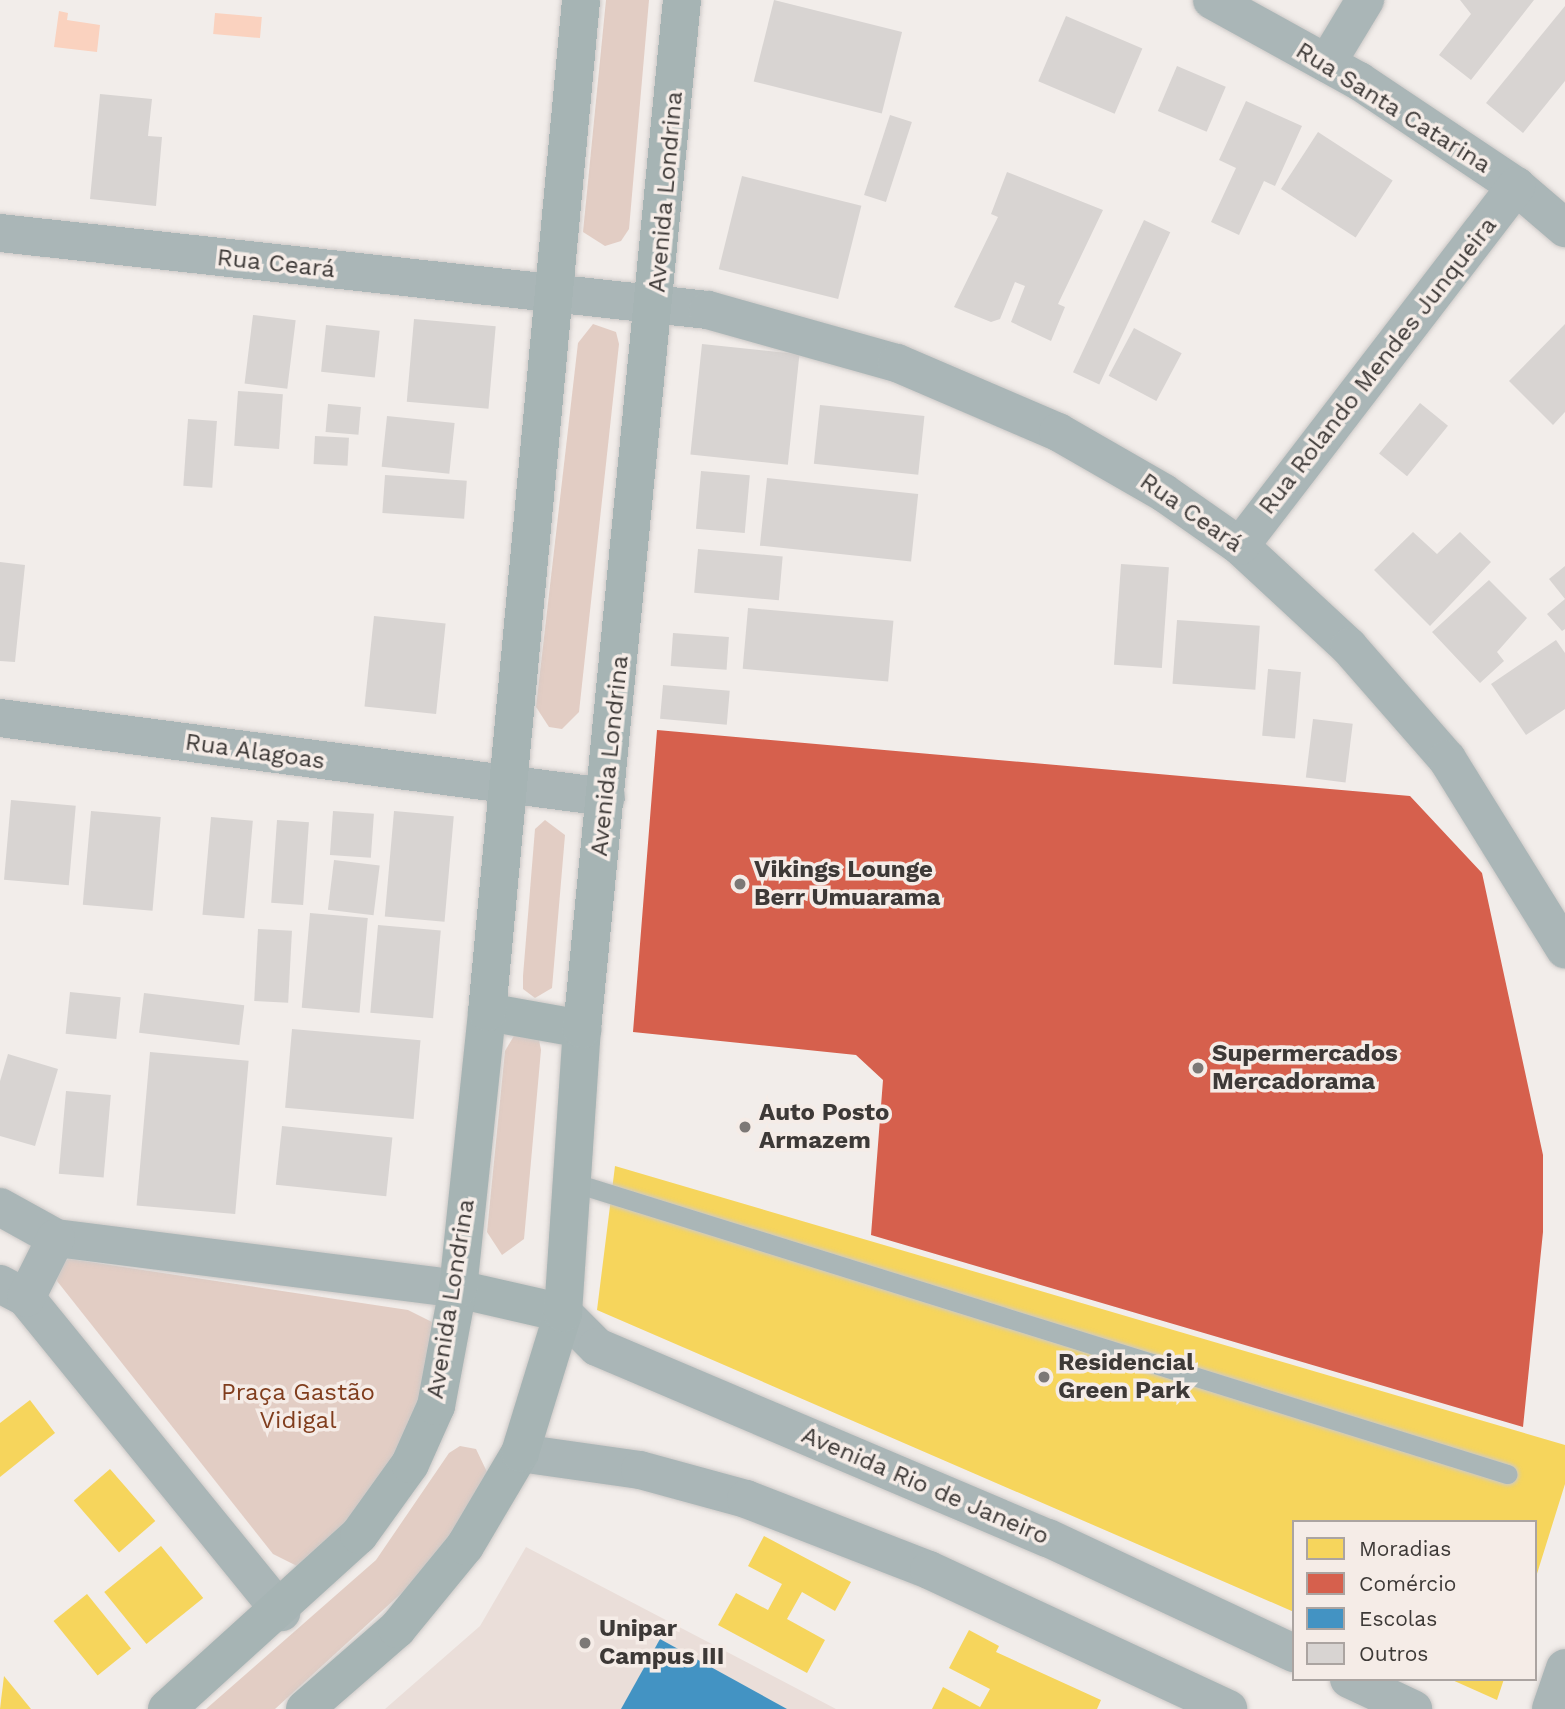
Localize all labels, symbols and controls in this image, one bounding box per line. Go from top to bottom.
street label: Rua Santa Catarina [1290,36,1496,180]
street label: Avenida Londrina [643,90,689,294]
street label: Rua Rolando Mendes Junqueira [1253,211,1503,521]
street label: Rua Ceará [215,243,337,285]
street label: Rua Ceará [1134,467,1248,559]
street label: Avenida Londrina [585,654,635,858]
street label: Rua Alagoas [182,728,328,776]
place label: Vikings Lounge Berr Umuarama [754,856,941,912]
marker: Vikings Lounge Berr Umuarama [732,876,748,892]
place label: Supermercados Mercadorama [1212,1040,1398,1096]
marker: Supermercados Mercadorama [1190,1060,1206,1076]
place label: Auto Posto Armazem [759,1099,889,1155]
marker: Auto Posto Armazem [737,1119,753,1135]
street label: Avenida Londrina [421,1197,481,1401]
place label: Residencial Green Park [1058,1349,1194,1405]
marker: Residencial Green Park [1036,1369,1052,1385]
park label: Praça Gastão Vidigal [221,1379,375,1435]
street label: Avenida Rio de Janeiro [797,1421,1053,1551]
legend [1292,1520,1537,1681]
text: Moradias [1359,1536,1451,1561]
text: Comércio [1359,1571,1456,1596]
text: Escolas [1359,1606,1437,1631]
place label: Unipar Campus III [599,1615,724,1671]
marker: Unipar Campus III [577,1635,593,1651]
text: Outros [1359,1641,1428,1666]

